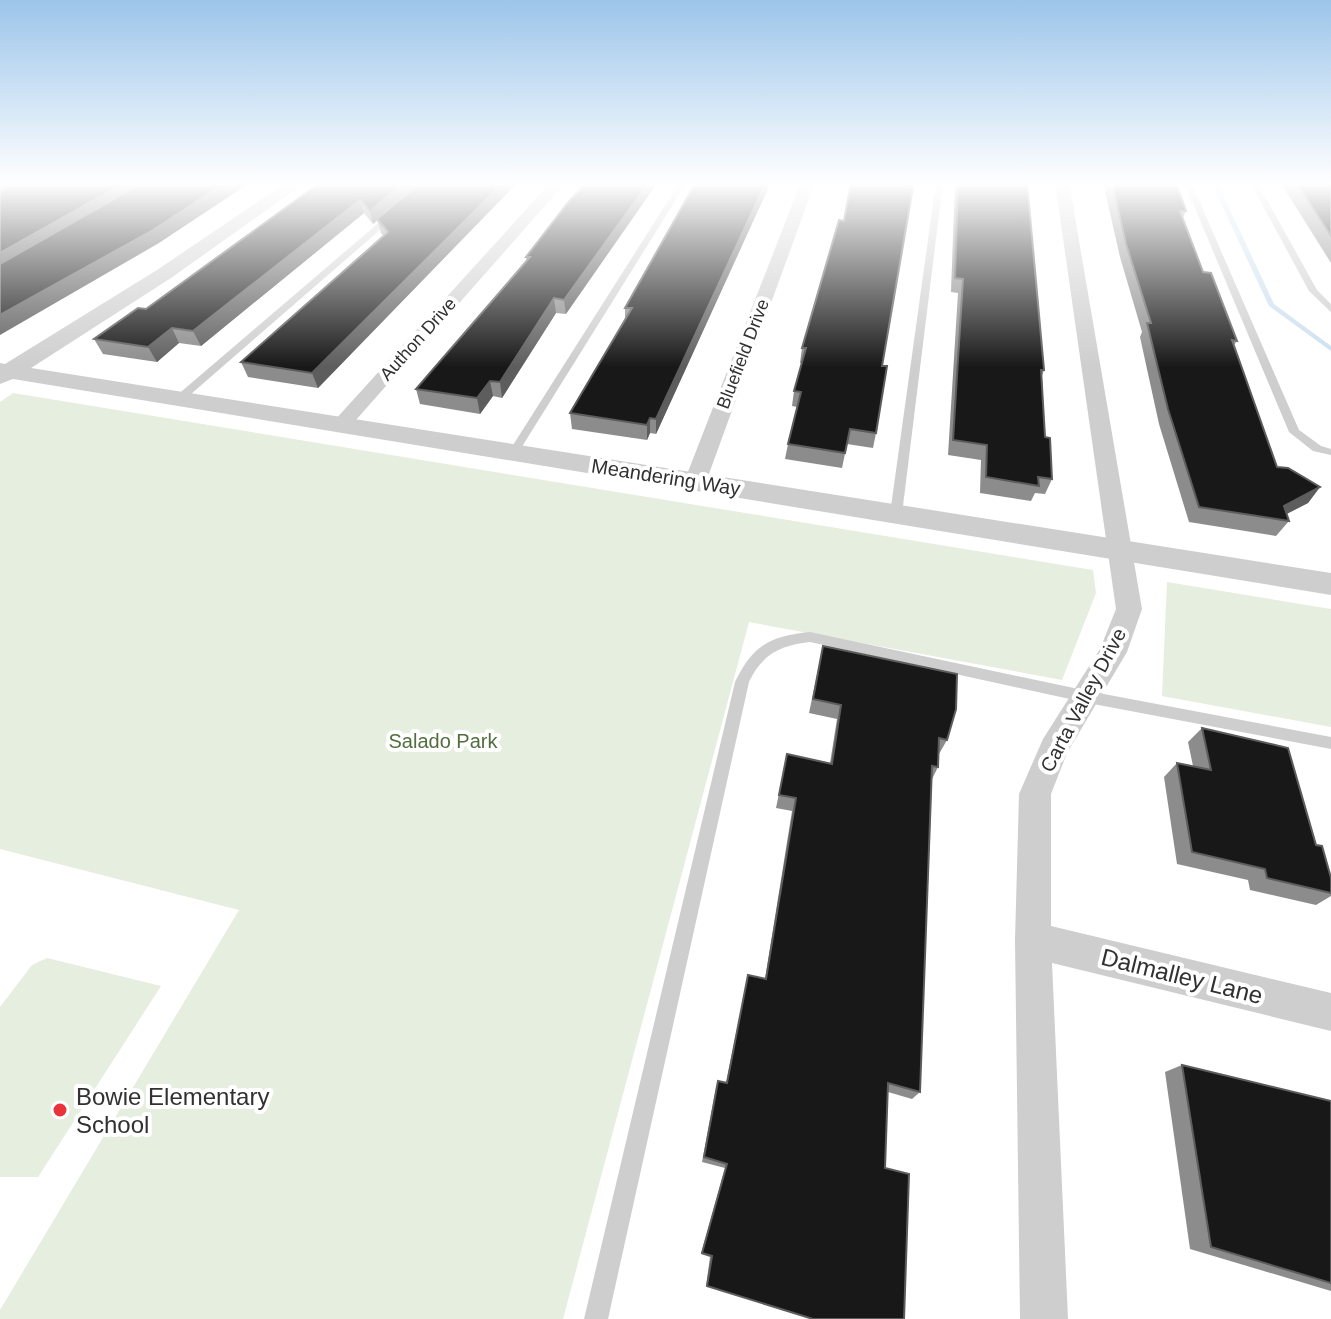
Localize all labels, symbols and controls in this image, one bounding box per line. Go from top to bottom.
street label: Authon Drive [376,294,460,384]
street label: Bluefield Drive [713,296,773,412]
street label: Meandering Way [590,454,742,500]
street label: Carta Valley Drive [1036,624,1130,776]
park label: Salado Park [389,730,498,752]
street label: Dalmalley Lane [1098,943,1266,1009]
place label: Bowie Elementary School [76,1083,269,1138]
marker: Bowie Elementary School [51,1101,69,1119]

